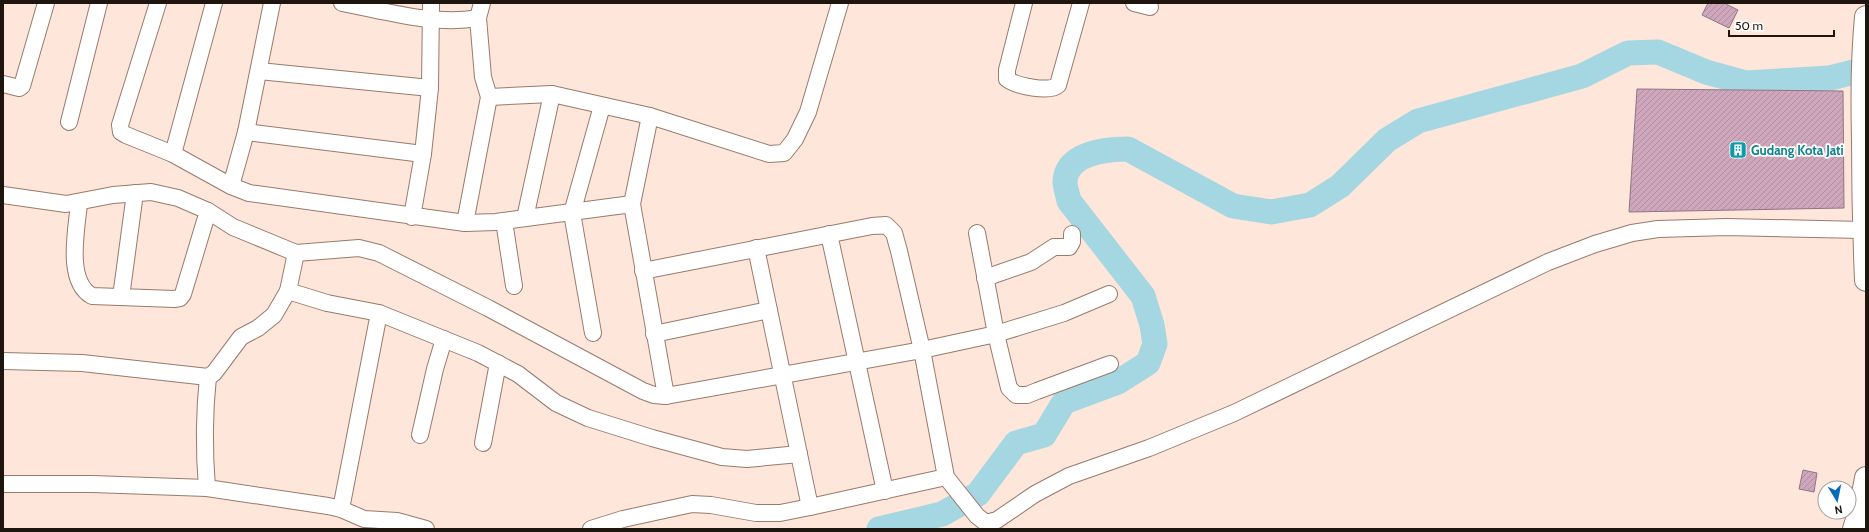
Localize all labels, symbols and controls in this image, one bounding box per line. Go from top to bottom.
scale bar [1729,12,1834,38]
text: 50 m [1735,18,1763,33]
building icon: Gudang Kota Jati [1728,140,1748,160]
place label: Gudang Kota Jati [1751,142,1844,158]
north arrow [1817,480,1857,520]
text: N [1834,502,1844,517]

